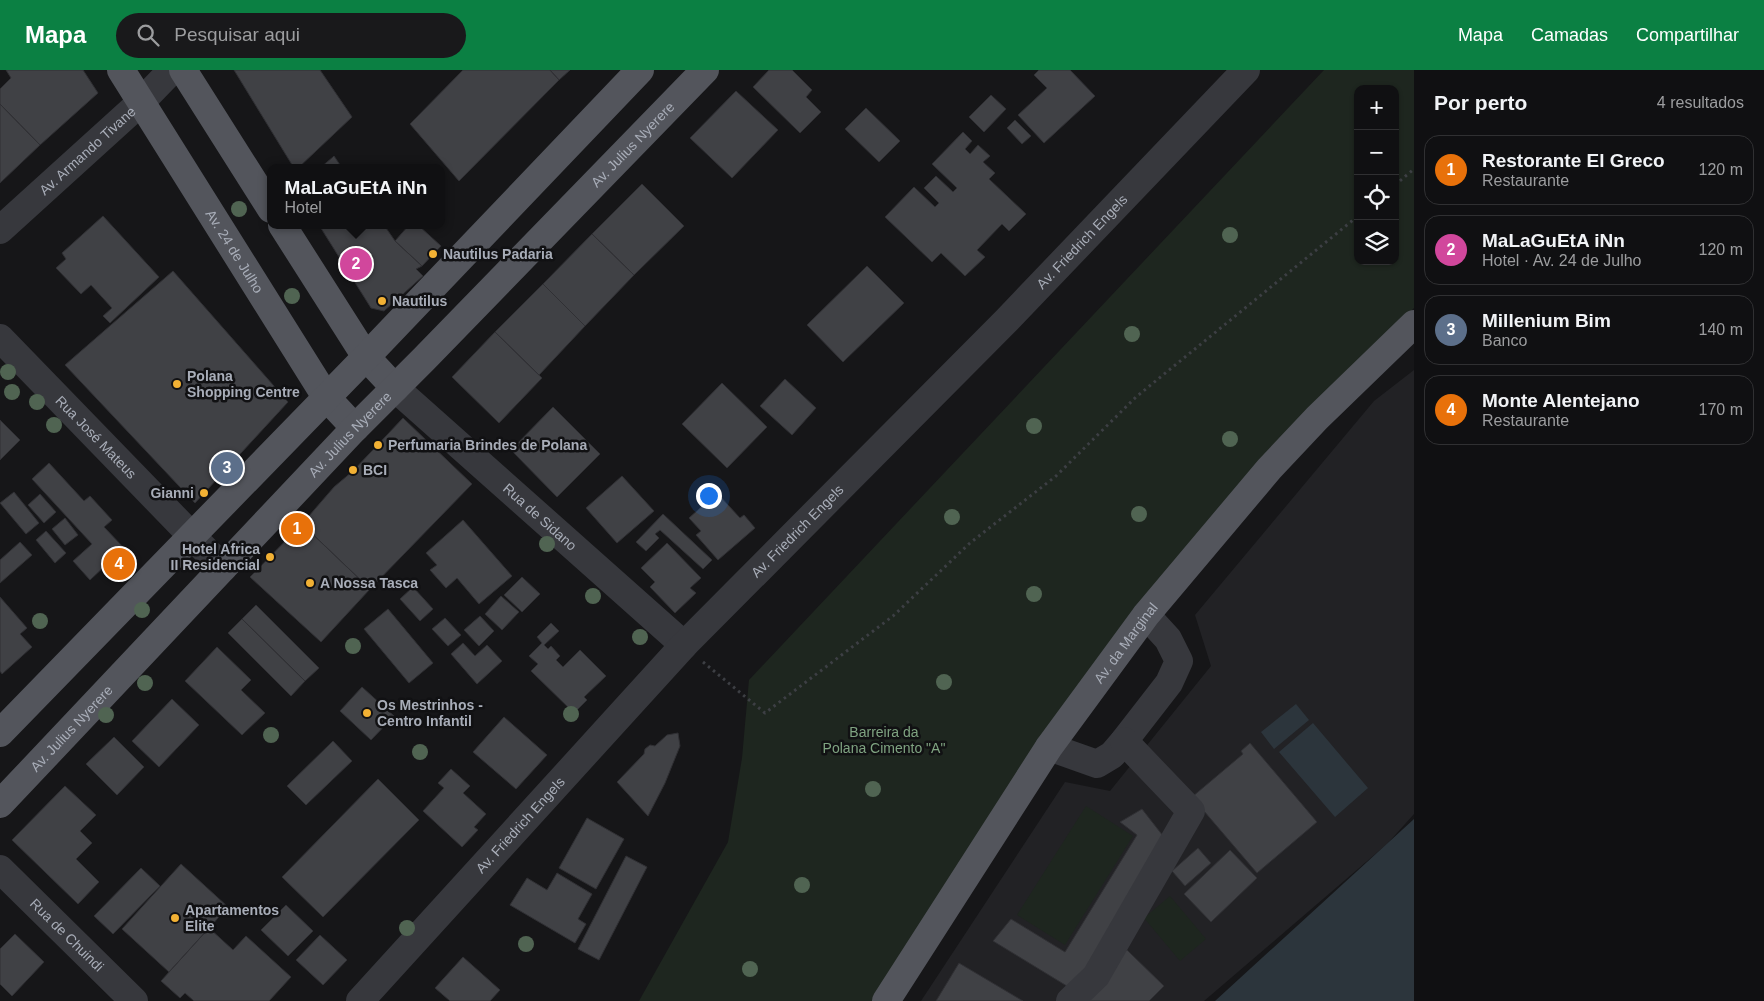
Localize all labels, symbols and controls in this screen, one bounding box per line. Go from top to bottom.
search box [116,13,466,58]
text: Mapa [25,21,86,48]
icon: search [134,21,162,49]
text: Pesquisar aqui [174,24,300,45]
text: Mapa [1458,25,1503,45]
text: Camadas [1531,25,1608,45]
text: Compartilhar [1636,25,1739,45]
map controls [1354,85,1399,265]
button: + [1354,85,1399,130]
text: Por perto [1434,91,1527,114]
text: 4 resultados [1657,94,1744,111]
street label: Av. Julius Nyerere [588,98,678,190]
street label: Av. Armando Tivane [36,103,139,198]
button: − [1354,130,1399,175]
text: Restorante El Greco [1482,150,1665,171]
text: 1 [1447,161,1455,178]
text: 120 m [1699,161,1743,178]
popup [267,164,445,229]
text: Restaurante [1482,172,1569,189]
button: locate [1354,175,1399,220]
text: MaLaGuEtA iNn [285,177,427,198]
street label: Av. Friedrich Engels [1033,191,1131,292]
text: Hotel [285,199,322,216]
street label: Av. 24 de Julho [203,207,267,296]
button: layers [1354,220,1399,265]
text: MaLaGuEtA iNn [1482,230,1625,251]
text: 2 [1447,241,1455,258]
text: 120 m [1699,241,1743,258]
pin: 2 [340,245,372,283]
place label: Nautilus Padaria [443,246,553,262]
marker: Nautilus Padaria [427,248,439,260]
text: Hotel · Av. 24 de Julho [1482,252,1642,269]
place label: Nautilus [392,293,447,309]
marker: Nautilus [376,295,388,307]
text: Millenium Bim [1482,310,1611,331]
text: 3 [1447,321,1455,338]
text: 140 m [1699,321,1743,338]
text: Banco [1482,332,1527,349]
place label: Polana Shopping Centre [187,368,300,400]
marker: Polana Shopping Centre [171,378,183,390]
street label: Av. Julius Nyerere [305,388,395,480]
text: Monte Alentejano [1482,390,1640,411]
street label: Rua José Mateus [52,392,140,482]
text: 4 [1447,401,1455,418]
text: 170 m [1699,401,1743,418]
text: Restaurante [1482,412,1569,429]
place label: Perfumaria Brindes de Polana [388,437,587,453]
marker: Perfumaria Brindes de Polana [372,439,384,451]
pin: 3 [211,449,243,487]
place label: BCI [363,462,387,478]
marker: BCI [347,464,359,476]
street label: Rua de Sidano [500,480,580,554]
street label: Av. Friedrich Engels [748,481,847,581]
your location [696,483,722,509]
place label: Gianni [150,485,194,501]
marker: Gianni [198,487,210,499]
pin: 1 [281,510,313,548]
place label: Hotel Africa II Residencial [171,541,260,573]
pin: 4 [103,545,135,583]
marker: Hotel Africa II Residencial [264,551,276,563]
place label: A Nossa Tasca [320,575,418,591]
marker: A Nossa Tasca [304,577,316,589]
street label: Av. da Marginal [1091,600,1161,686]
street label: Av. Julius Nyerere [27,682,116,775]
place label: Os Mestrinhos - Centro Infantil [377,697,483,729]
marker: Os Mestrinhos - Centro Infantil [361,707,373,719]
park label: Barreira da Polana Cimento "A" [823,724,945,756]
street label: Av. Friedrich Engels [472,774,568,876]
street label: Rua de Chuindi [27,895,107,975]
place label: Apartamentos Elite [185,902,279,934]
marker: Apartamentos Elite [169,912,181,924]

